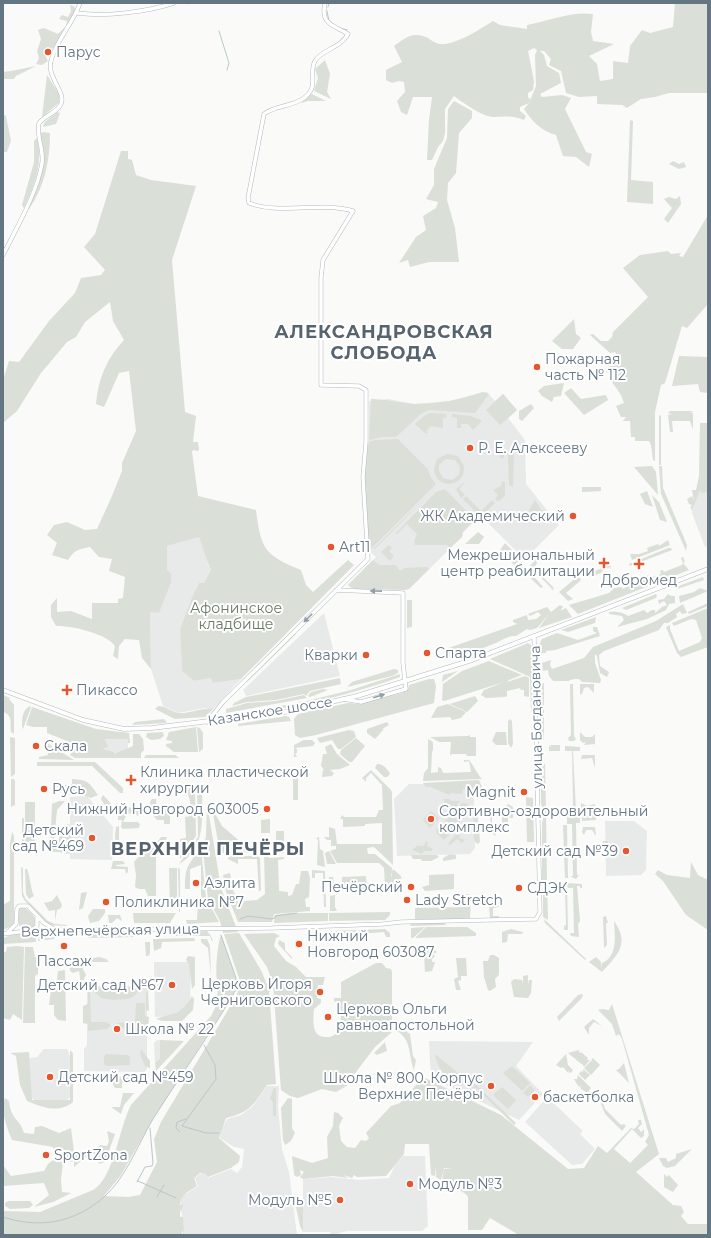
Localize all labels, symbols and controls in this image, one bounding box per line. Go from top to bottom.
place label: Парус [56,43,101,61]
marker: Парус [43,47,53,57]
district label: АЛЕКСАНДРОВСКАЯ СЛОБОДА [274,321,494,364]
place label: Пожарная часть № 112 [545,350,626,384]
marker: Пожарная часть № 112 [532,362,542,372]
place label: Р. Е. Алексееву [478,439,588,457]
marker: Р. Е. Алексееву [465,443,475,453]
place label: ЖК Академический [420,507,565,525]
marker: ЖК Академический [568,511,578,521]
place label: Art11 [339,538,370,556]
marker: Art11 [326,542,336,552]
place label: Межрешиональный центр реабилитации [440,546,595,580]
marker: Межрешиональный центр реабилитации [598,557,610,569]
marker: Добромед [633,558,645,570]
place label: Добромед [601,571,677,589]
one-way arrow [369,588,382,594]
park label: Афонинское кладбище [190,599,282,633]
one-way arrow [303,613,313,623]
place label: Спарта [435,644,487,662]
street label: улица Богдановича [526,645,546,790]
place label: Кварки [304,646,358,664]
marker: Спарта [422,648,432,658]
marker: Кварки [361,650,371,660]
place label: Пикассо [76,681,138,699]
marker: Пикассо [61,684,73,696]
street label: Казанское шоссе [206,692,334,730]
one-way arrow [373,693,385,699]
place label: Скала [44,737,87,755]
marker: Скала [31,741,41,751]
place label: Клиника пластической хирургии [140,763,309,797]
marker: Клиника пластической хирургии [125,774,137,786]
place label: Русь [52,780,85,798]
place label: Magnit [466,783,516,801]
marker: Русь [39,784,49,794]
marker: Magnit [519,787,529,797]
place label: Нижний Новгород 603005 [67,800,259,818]
place label: Сортивно-оздоровительный комплекс [439,802,648,836]
marker: Нижний Новгород 603005 [262,804,272,814]
marker: Сортивно-оздоровительный комплекс [426,814,436,824]
place label: Детский сад №469 [12,821,84,855]
marker: Детский сад №469 [87,833,97,843]
district label: ВЕРХНИЕ ПЕЧЁРЫ [111,838,305,860]
place label: Детский сад №39 [491,842,618,860]
marker: Детский сад №39 [621,846,631,856]
place label: Аэлита [204,874,256,892]
marker: Аэлита [191,878,201,888]
place label: Печёрский [321,878,403,896]
place label: СДЭК [527,879,568,897]
marker: Печёрский [406,882,416,892]
marker: СДЭК [514,883,524,893]
place label: Lady Stretch [415,891,503,909]
place label: Поликлиника №7 [114,893,244,911]
marker: Lady Stretch [402,895,412,905]
marker: Поликлиника №7 [101,897,111,907]
street label: Верхнепечёрская улица [21,919,199,941]
place label: Нижний Новгород 603087 [307,927,434,961]
marker: Нижний Новгород 603087 [294,939,304,949]
marker: Пассаж [59,941,69,951]
place label: Пассаж [36,952,92,970]
place label: Церковь Игоря Черниговского [201,975,312,1009]
place label: Детский сад №67 [37,976,164,994]
marker: Детский сад №67 [167,980,177,990]
marker: Церковь Игоря Черниговского [315,987,325,997]
place label: Церковь Ольги равноапостольной [336,1000,475,1034]
marker: Церковь Ольги равноапостольной [323,1012,333,1022]
place label: Школа № 22 [125,1020,214,1038]
marker: Школа № 22 [112,1024,122,1034]
place label: Детский сад №459 [58,1068,194,1086]
place label: Школа № 800. Корпус Верхние Печёры [323,1069,483,1103]
marker: Детский сад №459 [45,1072,55,1082]
marker: Школа № 800. Корпус Верхние Печёры [486,1081,496,1091]
place label: баскетболка [543,1088,634,1106]
marker: баскетболка [530,1092,540,1102]
place label: SportZona [54,1146,128,1164]
marker: SportZona [41,1150,51,1160]
place label: Модуль №3 [418,1175,502,1193]
marker: Модуль №3 [405,1179,415,1189]
place label: Модуль №5 [248,1191,332,1209]
marker: Модуль №5 [335,1195,345,1205]

